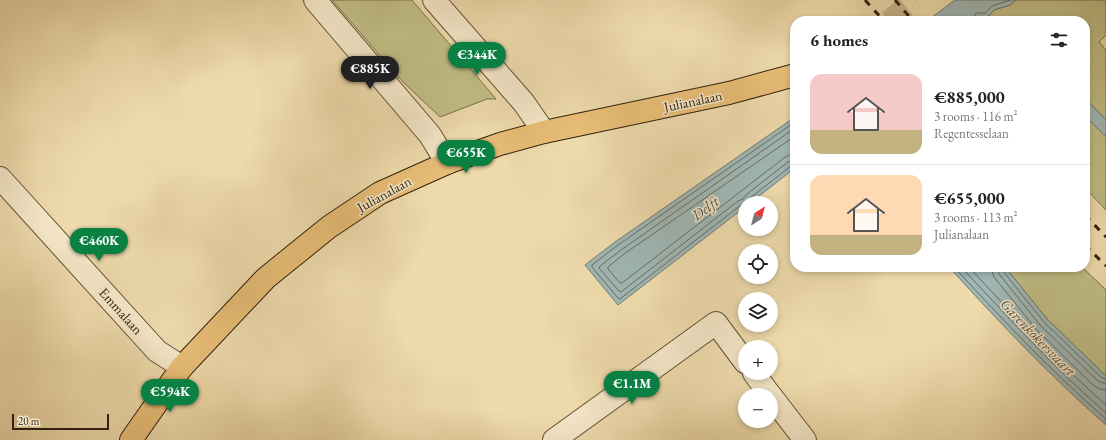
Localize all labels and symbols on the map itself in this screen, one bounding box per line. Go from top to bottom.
pin: €344K [449,42,505,76]
pin: €885K [342,56,398,90]
street label: Julianalaan [661,86,725,116]
pin: €655K [438,140,494,174]
street label: Julianalaan [353,171,415,217]
water label: Delft [687,191,723,225]
north arrow [738,196,778,236]
pin: €460K [71,228,127,262]
street label: Emmalaan [95,284,147,339]
water label: Garenkokersvaart [996,294,1080,380]
pin: €1.1M [604,371,660,405]
pin: €594K [142,379,198,413]
scale bar [12,412,109,431]

